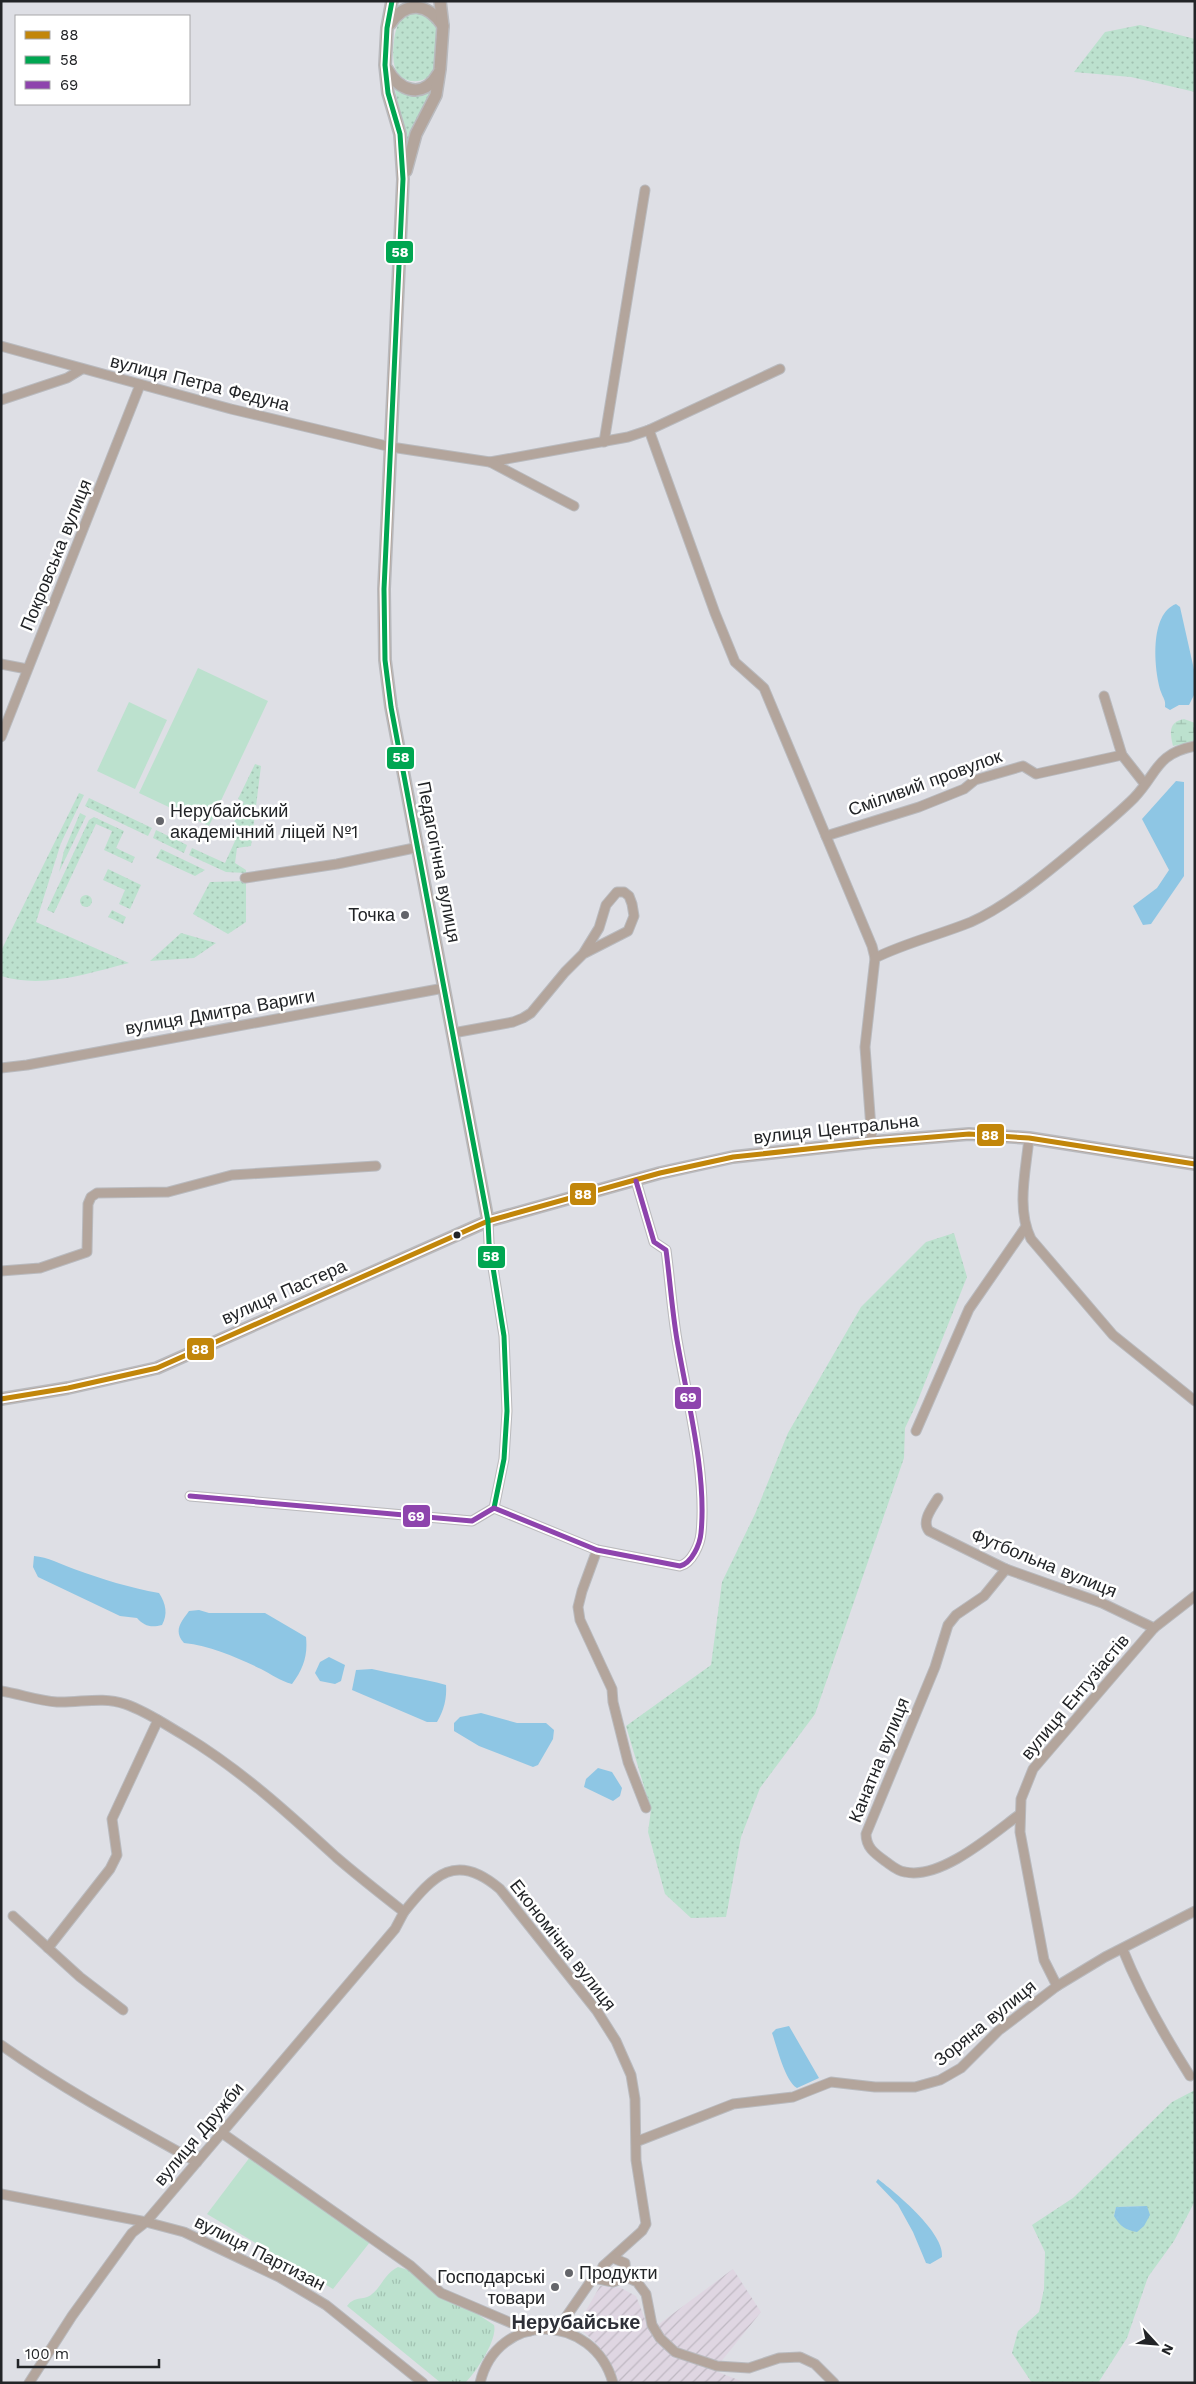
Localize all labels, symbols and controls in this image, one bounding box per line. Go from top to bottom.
legend [15,15,190,105]
text: 88 [60,26,78,44]
text: 58 [60,51,78,69]
text: 69 [60,76,78,94]
line badge: 58 [385,240,414,264]
text: 58 [392,244,409,260]
street label: вулиця Петра Федуна [108,350,293,415]
street label: Покровська вулиця [16,476,96,634]
street label: Сміливий провулок [845,745,1005,820]
line badge: 58 [386,746,415,770]
text: 58 [393,749,410,765]
street label: Педагогічна вулиця [414,780,465,944]
place label: Нерубайський академічний ліцей №1 [170,800,358,842]
marker: Нерубайський академічний ліцей №1 [154,815,166,827]
place label: Точка [348,904,396,925]
marker: Точка [399,909,411,921]
street label: вулиця Дмитра Вариги [123,984,316,1039]
street label: вулиця Центральна [752,1109,921,1148]
line badge: 88 [976,1123,1005,1147]
text: 88 [981,1127,999,1143]
line badge: 88 [569,1182,597,1206]
text: 88 [574,1186,592,1202]
unlabelled marker [452,1230,462,1240]
line badge: 58 [477,1245,506,1269]
text: 58 [483,1248,500,1264]
street label: вулиця Пастера [218,1254,350,1328]
line badge: 88 [186,1337,215,1361]
text: 88 [191,1341,209,1357]
line badge: 69 [674,1386,702,1410]
text: 69 [679,1389,697,1405]
line badge: 69 [402,1504,431,1528]
text: 69 [407,1508,425,1524]
street label: Футбольна вулиця [968,1524,1120,1601]
street label: вулиця Ентузіастів [1016,1630,1133,1764]
street label: Канатна вулиця [844,1694,913,1825]
street label: Економічна вулиця [506,1875,621,2014]
street label: Зоряна вулиця [930,1975,1040,2070]
street label: вулиця Дружби [149,2078,248,2190]
street label: вулиця Партизан [191,2211,329,2295]
place label: Продукти [579,2262,657,2283]
place label: Господарські товари [437,2266,545,2308]
marker: Продукти [563,2267,575,2279]
marker: Господарські товари [549,2281,561,2293]
district label: Нерубайське [512,2310,640,2334]
north arrow [1131,2319,1181,2369]
scale bar [18,2336,159,2368]
text: N [1158,2342,1177,2358]
text: 100 m [25,2345,69,2363]

